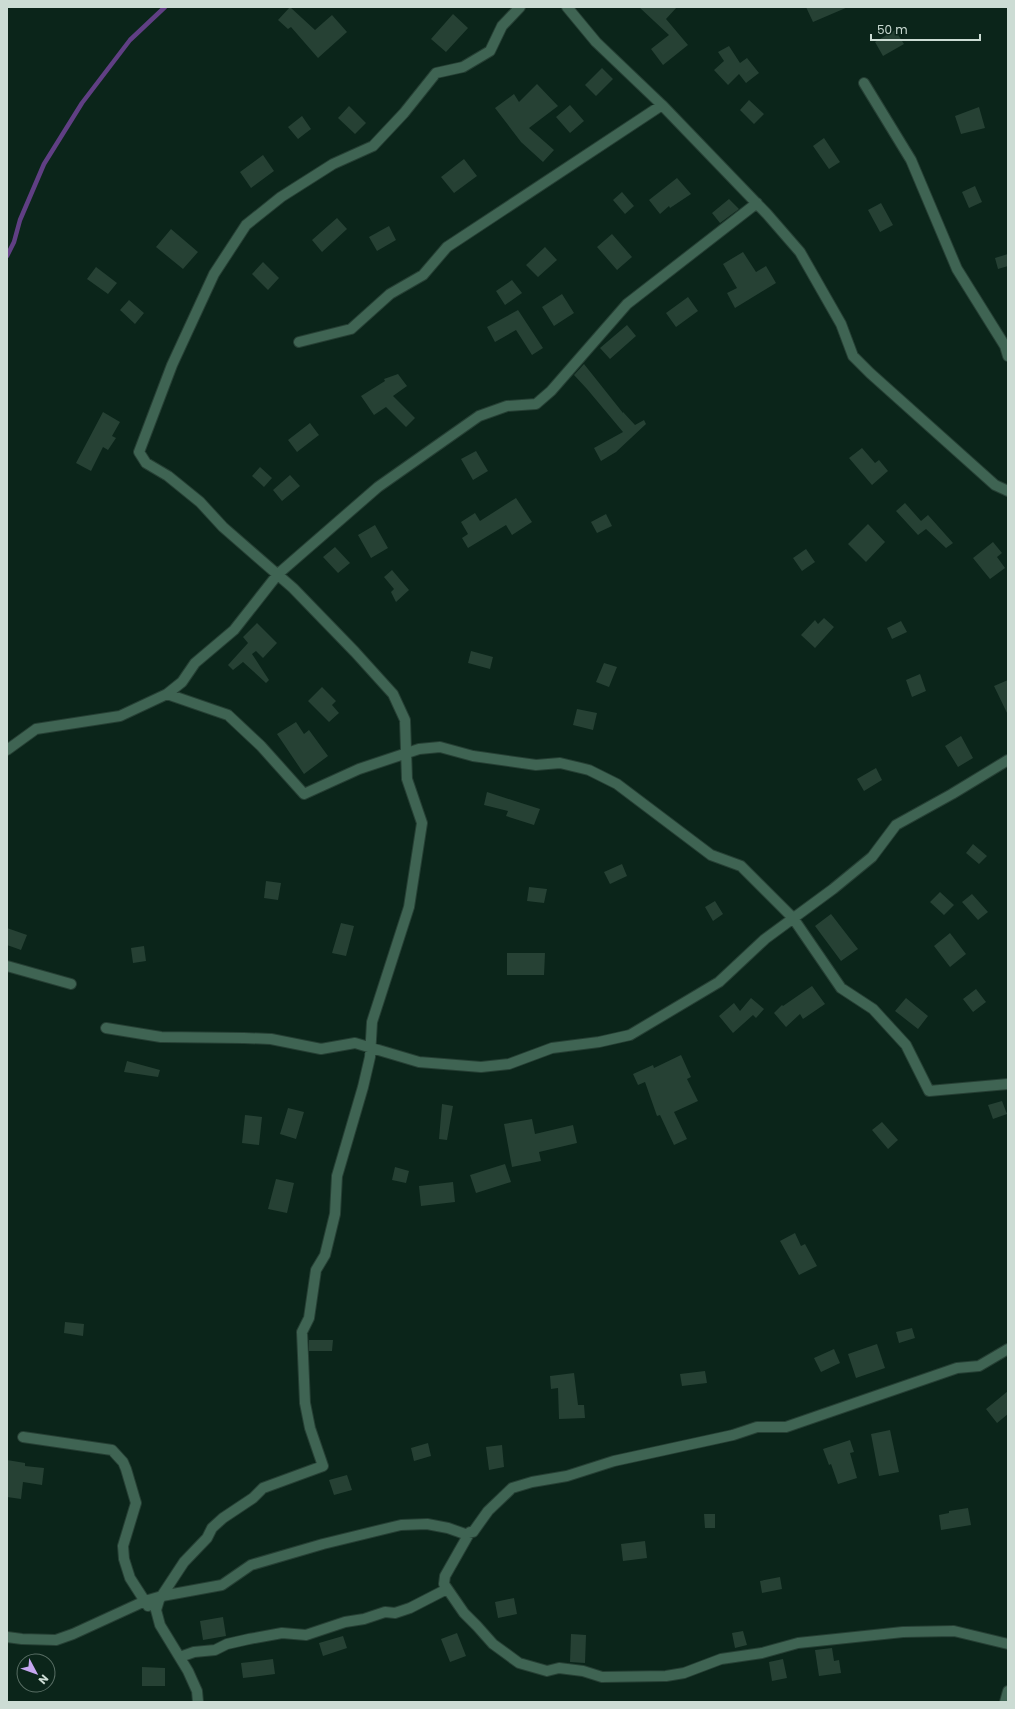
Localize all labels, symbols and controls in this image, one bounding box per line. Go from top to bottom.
scale bar [871,16,980,42]
text: 50 m [877,21,908,38]
north arrow [16,1653,56,1693]
text: N [35,1671,52,1688]

